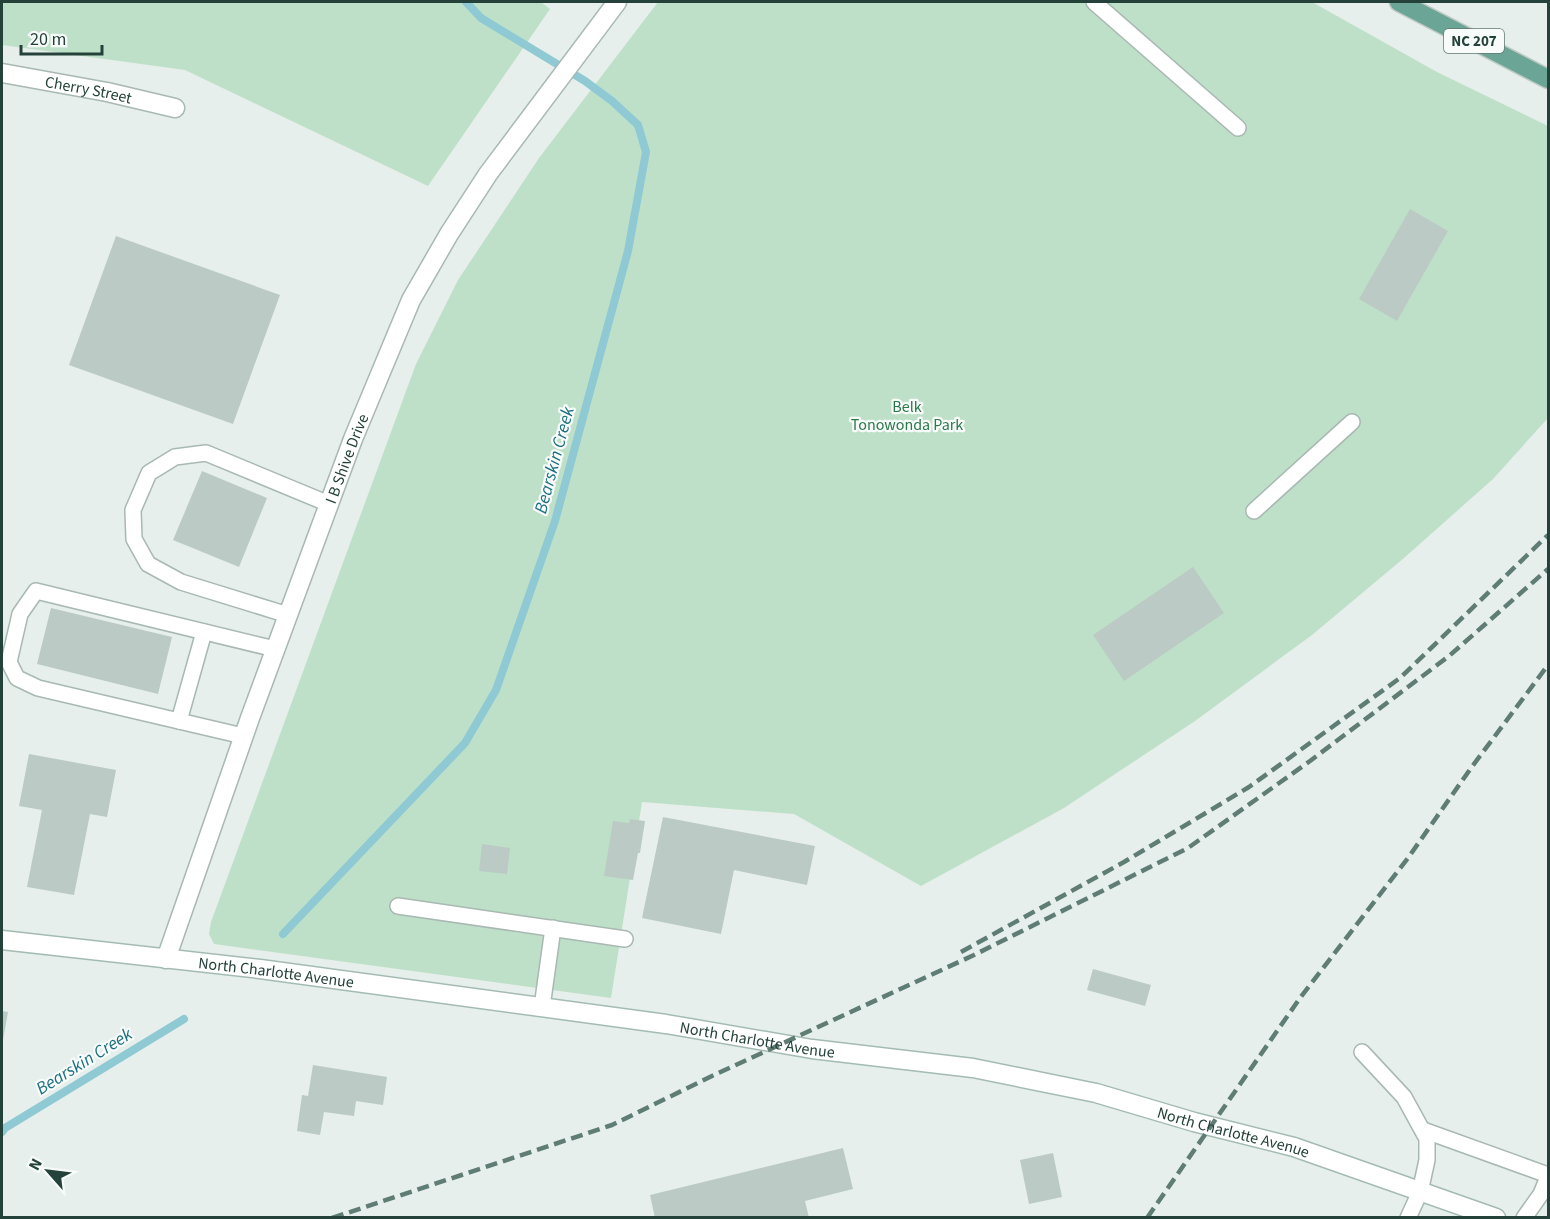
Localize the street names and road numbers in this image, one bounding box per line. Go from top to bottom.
road number: NC 207 [1444,29,1504,53]
street label: Cherry Street [43,71,135,110]
street label: I B Shive Drive [320,411,374,507]
street label: North Charlotte Avenue [197,952,355,994]
street label: North Charlotte Avenue [678,1017,836,1064]
street label: North Charlotte Avenue [1154,1102,1312,1164]

